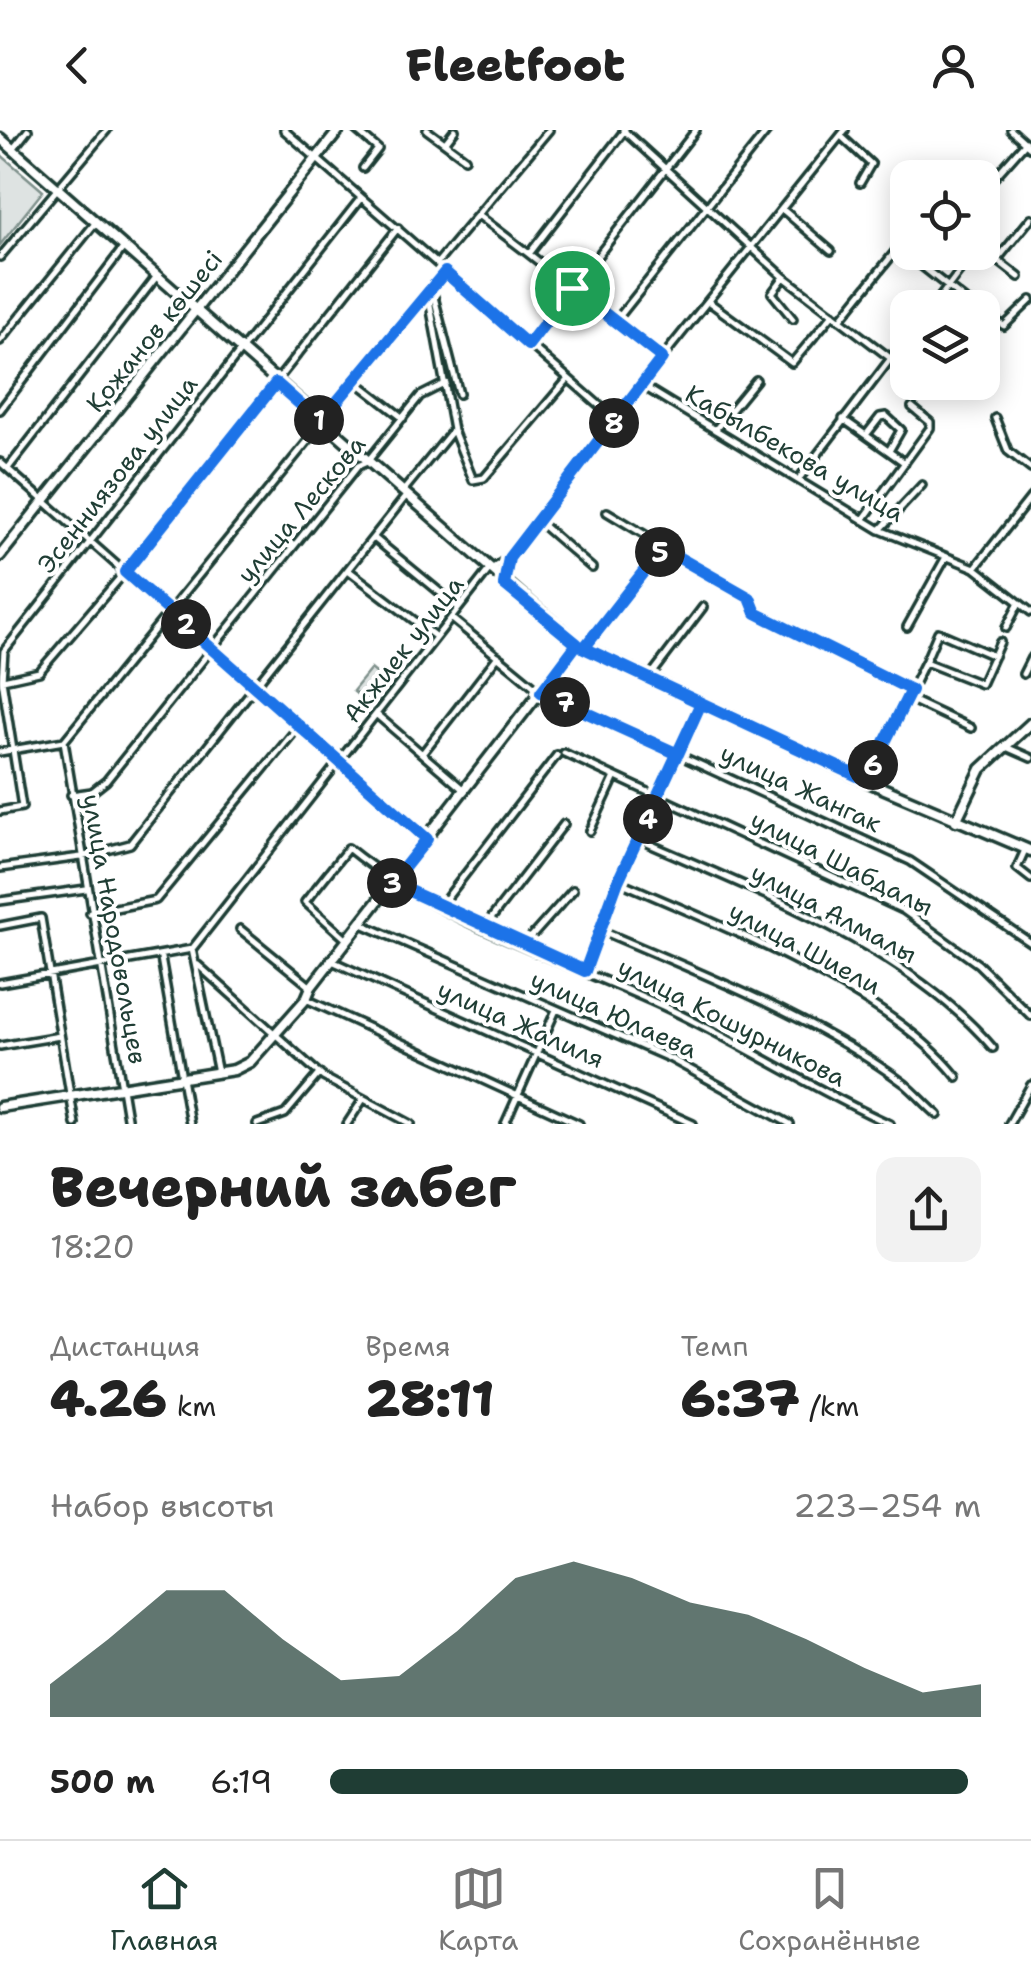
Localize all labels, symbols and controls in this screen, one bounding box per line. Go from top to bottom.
text: Fleetfoot [406,35,625,95]
icon: back [50,38,105,93]
icon: person [926,38,981,93]
map controls [890,160,1000,400]
button: locate [890,160,1000,270]
street label: Қожанов көшесі [78,243,230,419]
pin [530,246,615,331]
icon: arrive [545,261,600,316]
button: layers [890,290,1000,400]
street label: Эсенниязова улица [29,368,205,580]
street label: Кабылбекова улица [679,376,911,530]
pin: 1 [294,395,344,445]
pin: 8 [589,398,639,448]
text: 1 [313,401,325,439]
text: 8 [604,404,624,442]
street label: улица Лескова [229,428,373,590]
pin: 5 [635,527,685,577]
text: 5 [651,533,669,571]
street label: Акжиек улица [335,568,471,730]
pin: 2 [161,599,211,649]
text: 2 [176,605,196,643]
pin: 7 [540,677,590,727]
text: 7 [555,683,575,721]
street label: улица Жангак [715,736,887,840]
pin: 6 [848,740,898,790]
text: 6 [863,746,883,784]
street label: улица Народовольцев [75,791,155,1067]
pin: 4 [623,794,673,844]
text: 4 [638,800,658,838]
street label: улица Шабдалы [745,802,939,924]
street label: улица Алмалы [745,855,923,971]
pin: 3 [367,858,417,908]
text: 3 [382,864,402,902]
street label: улица Шиели [723,894,887,1002]
street label: улица Кошурникова [612,950,852,1095]
street label: улица Юлаева [525,962,703,1066]
street label: улица Жалиля [432,972,610,1076]
text: Вечерний забег [50,1150,516,1224]
button: share [876,1157,981,1262]
text: 18:20 [50,1225,135,1268]
text: Дистанция [50,1327,200,1365]
text: Время [365,1327,451,1365]
text: Темп [681,1327,748,1365]
text: 4.26 [50,1365,167,1432]
text: 28:11 [365,1365,494,1432]
text: 6:37 [681,1365,800,1432]
text: km [167,1387,216,1425]
text: /km [800,1387,859,1425]
text: Набор высоты [50,1484,275,1527]
text: 223–254 m [793,1484,981,1527]
text: 500 m [50,1760,155,1803]
text: 6:19 [210,1760,272,1803]
tab: Главная [110,1861,218,1959]
tab: Карта [438,1861,518,1959]
tab: Сохранённые [738,1861,921,1959]

